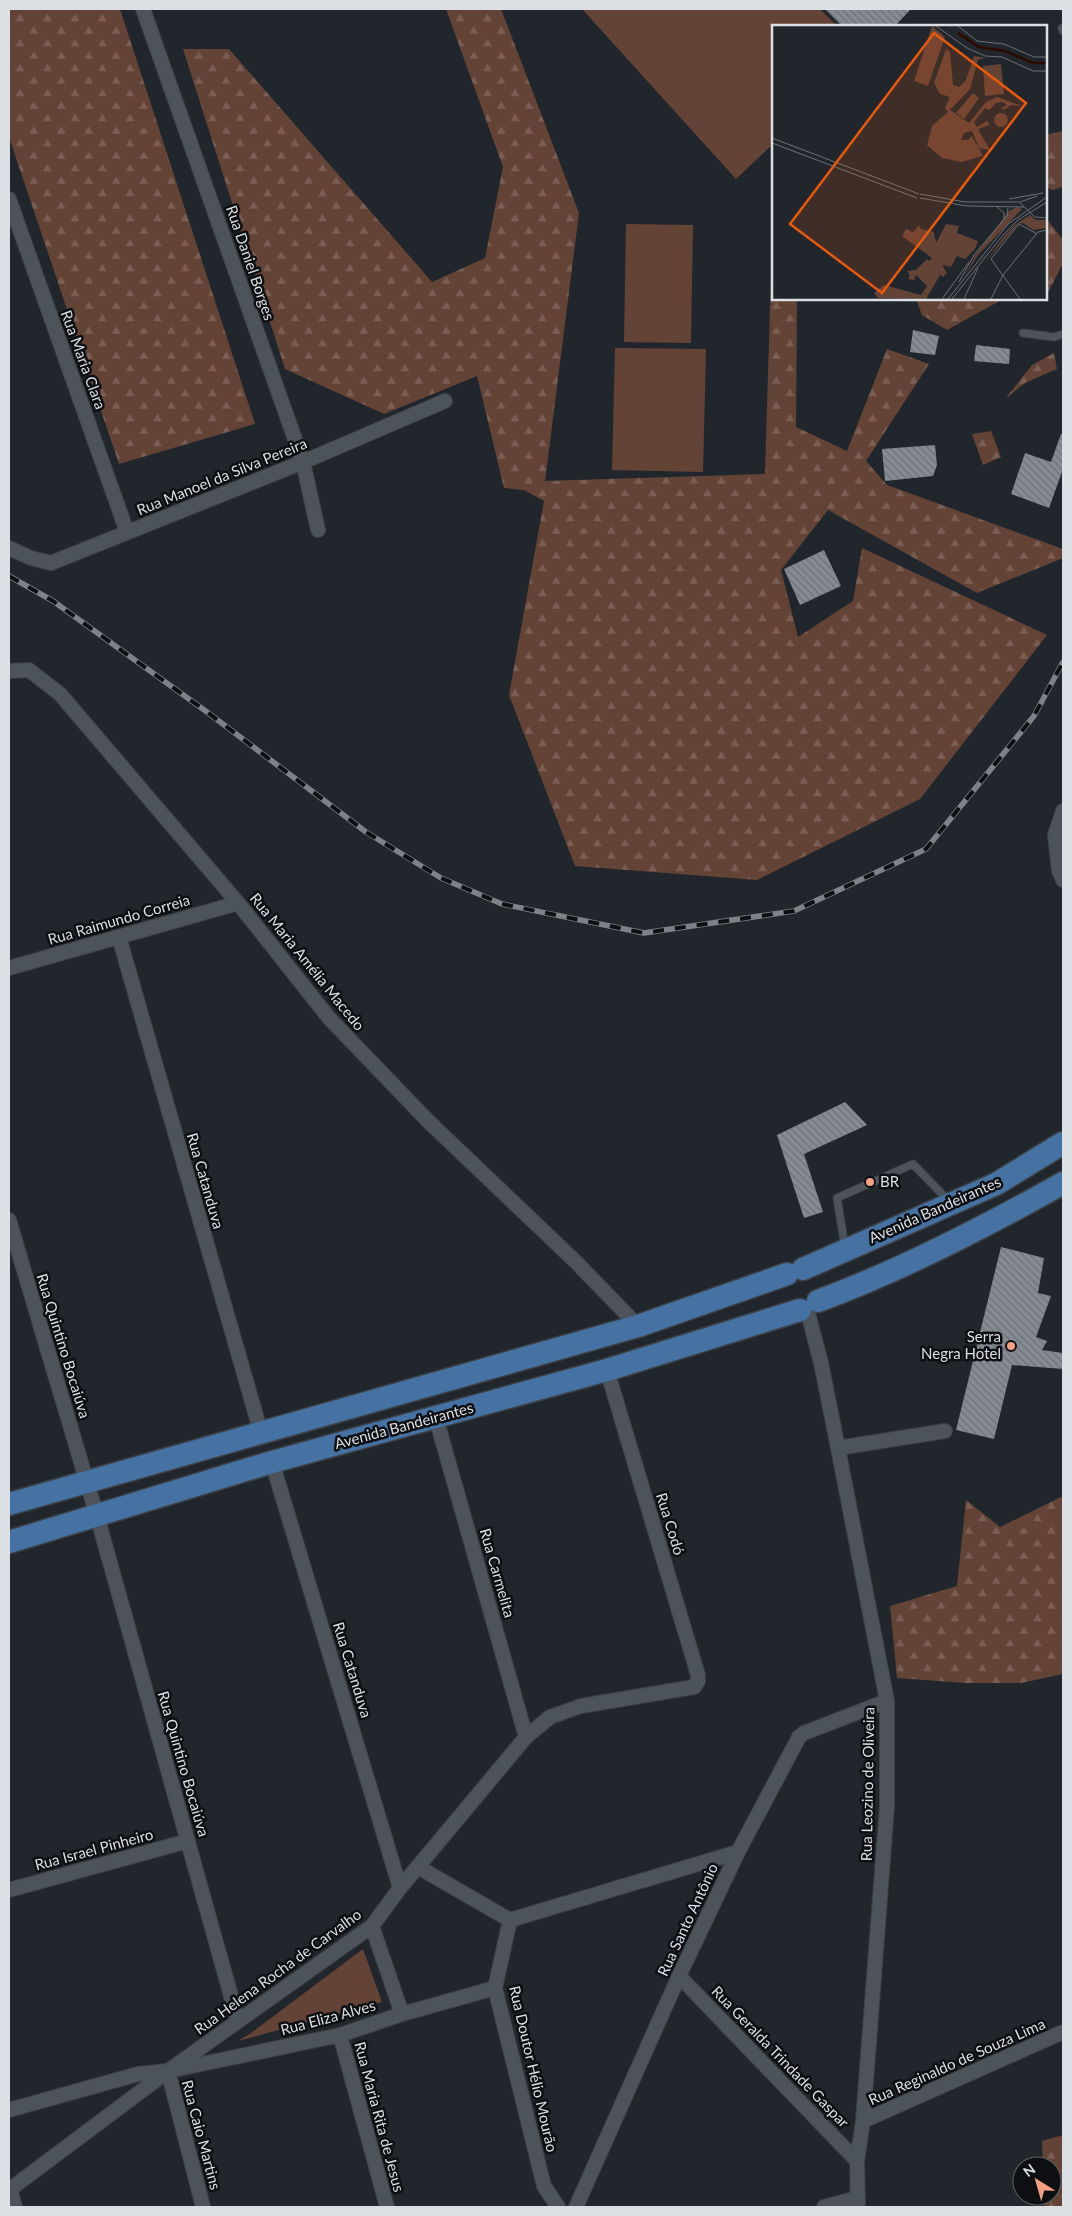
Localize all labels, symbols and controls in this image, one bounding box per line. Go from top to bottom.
inset map [772,25,1047,300]
street label: Rua Daniel Borges [223,203,279,322]
street label: Rua Maria Clara [58,308,110,412]
street label: Rua Manoel da Silva Pereira [134,434,309,518]
street label: Rua Maria Amélia Macedo [247,889,369,1034]
street label: Rua Raimundo Correia [46,890,192,948]
street label: Rua Catanduva [184,1131,228,1231]
street label: Avenida Bandeirantes [866,1172,1003,1246]
place label: BR [880,1172,900,1190]
marker: BR [864,1176,876,1188]
street label: Rua Quintino Bocaiúva [33,1271,95,1420]
place label: Serra Negra Hotel [921,1327,1001,1362]
marker: Serra Negra Hotel [1005,1340,1017,1352]
street label: Avenida Bandeirantes [332,1398,475,1452]
street label: Rua Codó [653,1490,689,1557]
street label: Rua Carmelita [477,1526,519,1619]
street label: Rua Catanduva [330,1620,376,1720]
street label: Rua Quintino Bocaiúva [155,1689,213,1839]
street label: Rua Leozino de Oliveira [857,1707,877,1861]
street label: Rua Israel Pinheiro [33,1825,155,1873]
street label: Rua Santo Antônio [653,1860,721,1979]
street label: Rua Helena Rocha de Carvalho [190,1905,364,2038]
street label: Rua Geralda Trindade Gaspar [708,1982,854,2131]
street label: Rua Doutor Hélio Mourão [506,1984,562,2154]
street label: Rua Eliza Alves [278,1996,377,2038]
street label: Rua Reginaldo de Souza Lima [866,2014,1048,2108]
street label: Rua Maria Rita de Jesus [351,2040,409,2194]
street label: Rua Caio Martins [179,2078,225,2192]
north arrow [1012,2156,1062,2206]
text: N [1019,2160,1038,2180]

